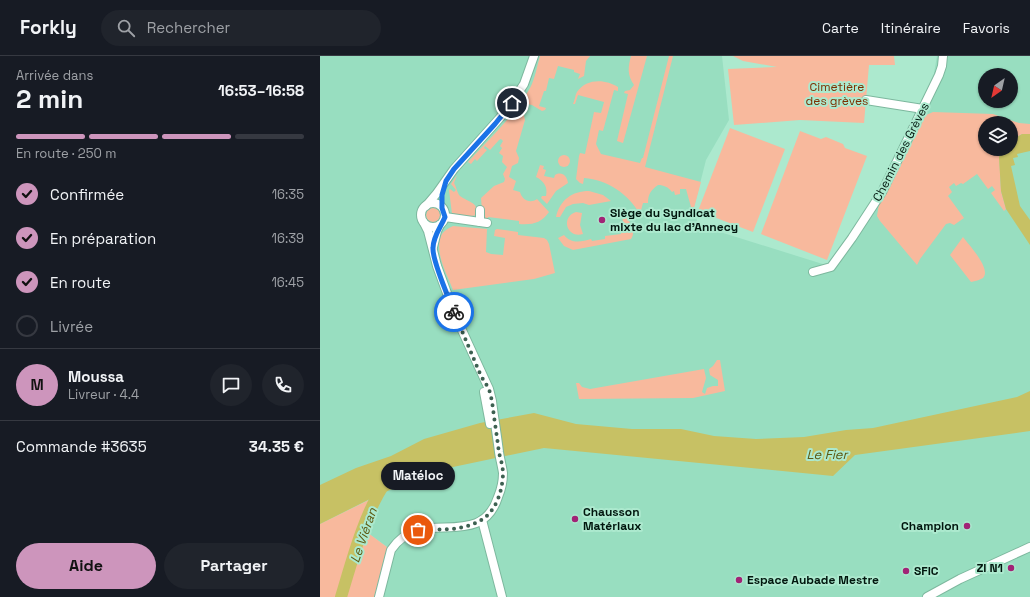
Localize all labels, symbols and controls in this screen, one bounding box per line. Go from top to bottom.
search box [101,10,381,46]
text: Forkly [20,15,77,40]
icon: search [115,17,137,39]
text: Rechercher [147,18,230,37]
text: Carte [822,19,859,37]
text: Itinéraire [881,19,941,37]
text: Favoris [963,19,1010,37]
text: Arrivée dans [16,67,93,84]
north arrow [978,68,1018,108]
map controls [978,68,1018,156]
park label: Cimetière des grèves [806,79,868,109]
text: 16:53–16:58 [218,81,304,100]
text: 2 min [16,82,83,116]
pin [495,86,529,120]
icon: home [501,92,523,114]
street label: Chemin des Grèves [869,100,933,204]
button: layers [978,116,1018,156]
text: En route · 250 m [16,145,116,162]
icon: check [16,183,38,205]
text: Confirmée [50,185,124,204]
text: 16:35 [272,186,304,203]
place label: Siège du Syndicat mixte du lac d'Annecy [610,205,738,235]
marker: Siège du Syndicat mixte du lac d'Annecy [597,215,607,225]
icon: check [16,227,38,249]
text: En préparation [50,229,156,248]
text: 16:39 [272,230,304,247]
icon: check [16,271,38,293]
text: En route [50,273,111,292]
text: 16:45 [271,274,304,291]
courier [434,292,474,332]
icon: bike [443,301,465,323]
text: Livrée [50,317,93,336]
button: chat [210,364,252,406]
button: phone [262,364,304,406]
text: Moussa [68,367,124,386]
text: M [30,375,44,394]
text: Livreur · 4.4 [68,386,139,403]
text: Commande #3635 [16,437,147,456]
text: 34.35 € [249,437,304,456]
water label: Le Fier [807,446,850,463]
callout: Matéloc [381,462,455,490]
text: Matéloc [393,467,443,484]
water label: Le Viéran [346,504,381,565]
place label: Chausson Matériaux [583,504,641,534]
pin [401,513,435,547]
marker: Chausson Matériaux [570,514,580,524]
place label: Champion [901,518,959,534]
icon: bag [407,519,429,541]
marker: Champion [962,521,972,531]
button: Aide [16,543,156,589]
button: Partager [164,543,304,589]
place label: ZI N1 [976,560,1003,576]
place label: SFIC [914,563,939,579]
marker: ZI N1 [1006,563,1016,573]
marker: SFIC [901,566,911,576]
place label: Espace Aubade Mestre [747,572,879,588]
marker: Espace Aubade Mestre [734,575,744,585]

